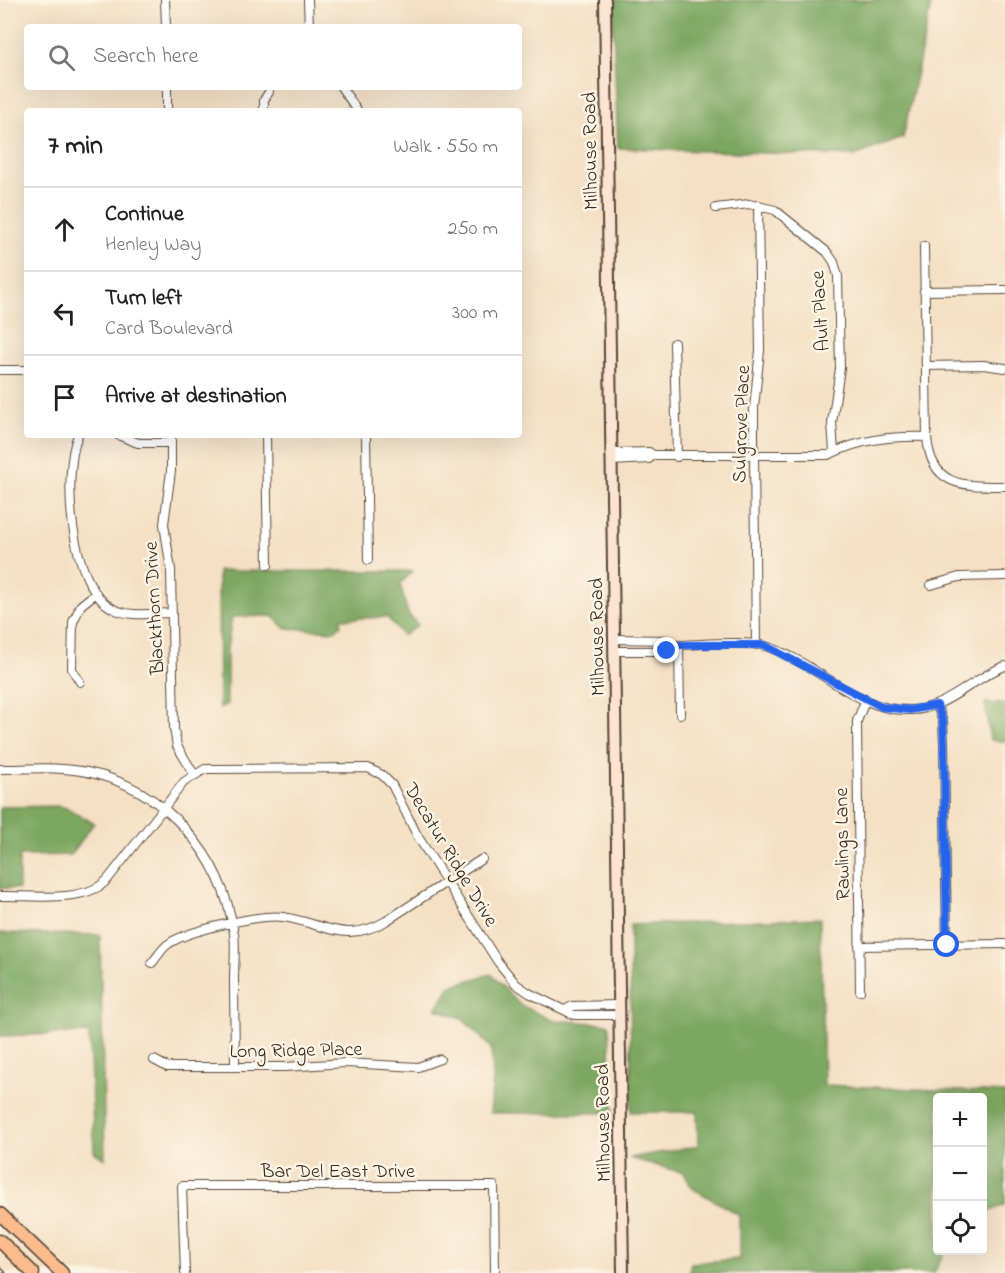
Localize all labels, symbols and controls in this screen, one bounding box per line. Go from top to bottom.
search box [24,24,522,90]
icon: search [45,41,78,74]
text: Search here [93,41,198,73]
street label: Milhouse Road [576,92,607,210]
text: 7 min [48,128,103,166]
text: Walk · 550 m [393,133,498,162]
text: Continue [105,199,184,231]
icon: ahead [48,213,81,246]
text: 250 m [447,215,498,244]
text: Henley Way [105,231,201,260]
street label: Ault Place [804,269,839,352]
text: Turn left [105,283,182,315]
icon: left [48,297,81,330]
text: 300 m [452,299,498,328]
text: Card Boulevard [105,315,233,344]
street label: Sulgrove Place [726,365,760,484]
icon: arrive [48,381,81,414]
text: Arrive at destination [105,381,287,413]
street label: Blackthorn Drive [138,540,174,676]
street label: Milhouse Road [583,578,614,696]
route end [653,637,679,663]
street label: Decatur Ridge Drive [394,777,504,933]
street label: Rawlings Lane [828,787,860,901]
route start [933,931,959,957]
street label: Long Ridge Place [229,1036,363,1068]
street label: Milhouse Road [589,1064,620,1182]
map controls [933,1093,987,1255]
button: + [933,1093,987,1147]
button: − [933,1147,987,1201]
street label: Bar Del East Drive [260,1158,415,1187]
button: locate [933,1201,987,1255]

